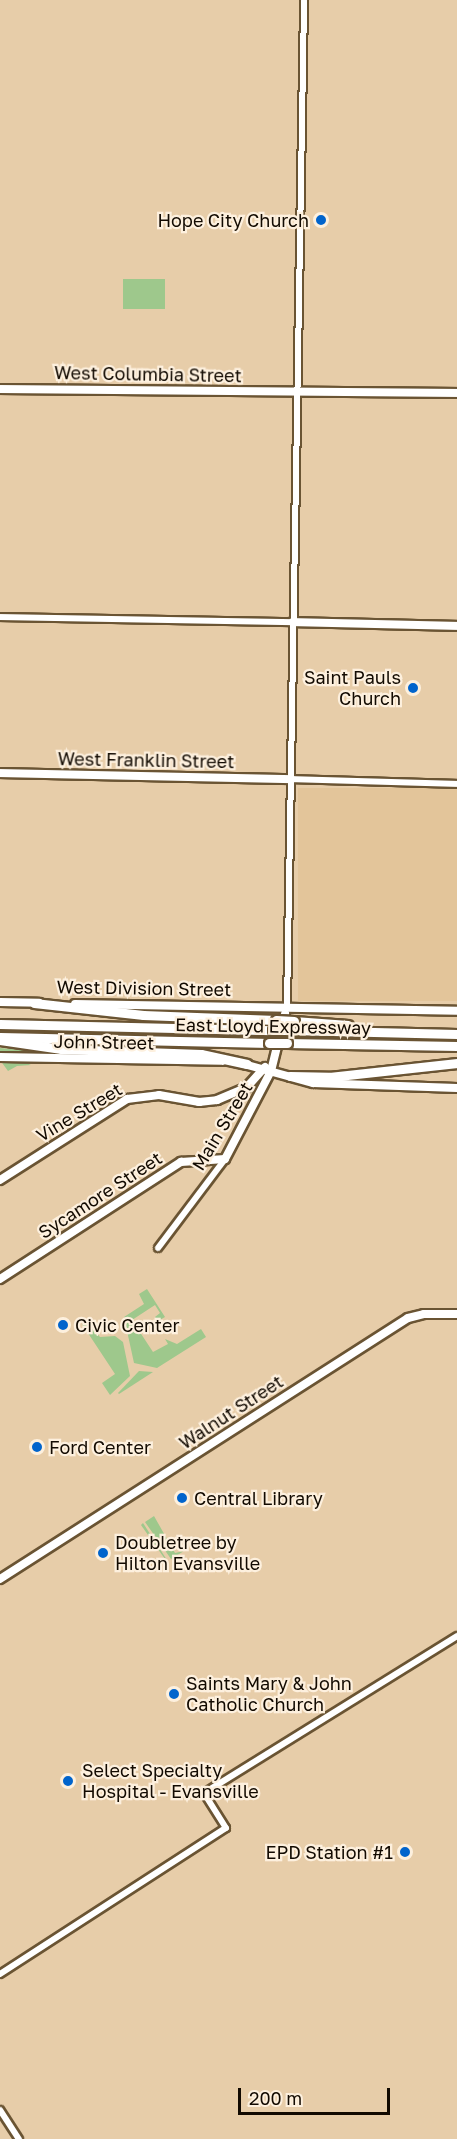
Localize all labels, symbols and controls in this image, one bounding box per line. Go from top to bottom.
place label: Hope City Church [157,209,309,231]
marker: Hope City Church [314,213,328,227]
street label: West Columbia Street [54,362,242,386]
place label: Saint Pauls Church [304,667,401,710]
marker: Saint Pauls Church [406,681,420,695]
street label: West Franklin Street [58,748,234,772]
street label: West Division Street [57,976,231,1000]
street label: East Lloyd Expressway [175,1013,371,1039]
street label: John Street [53,1030,155,1054]
street label: Vine Street [32,1078,126,1146]
street label: Main Street [187,1078,257,1174]
street label: Sycamore Street [34,1147,166,1243]
place label: Civic Center [75,1314,180,1336]
marker: Civic Center [56,1318,70,1332]
street label: Walnut Street [175,1370,287,1454]
place label: Ford Center [49,1436,151,1458]
marker: Ford Center [30,1440,44,1454]
place label: Central Library [194,1487,323,1509]
marker: Central Library [175,1491,189,1505]
place label: Doubletree by Hilton Evansville [115,1532,260,1574]
marker: Doubletree by Hilton Evansville [96,1546,110,1560]
place label: Saints Mary & John Catholic Church [186,1673,352,1716]
marker: Saints Mary & John Catholic Church [167,1687,181,1701]
place label: Select Specialty Hospital - Evansville [82,1760,259,1802]
marker: Select Specialty Hospital - Evansville [59,1772,77,1790]
place label: EPD Station #1 [265,1841,393,1863]
marker: EPD Station #1 [398,1845,412,1859]
scale bar [241,2076,392,2114]
text: 200 m [249,2087,302,2109]

